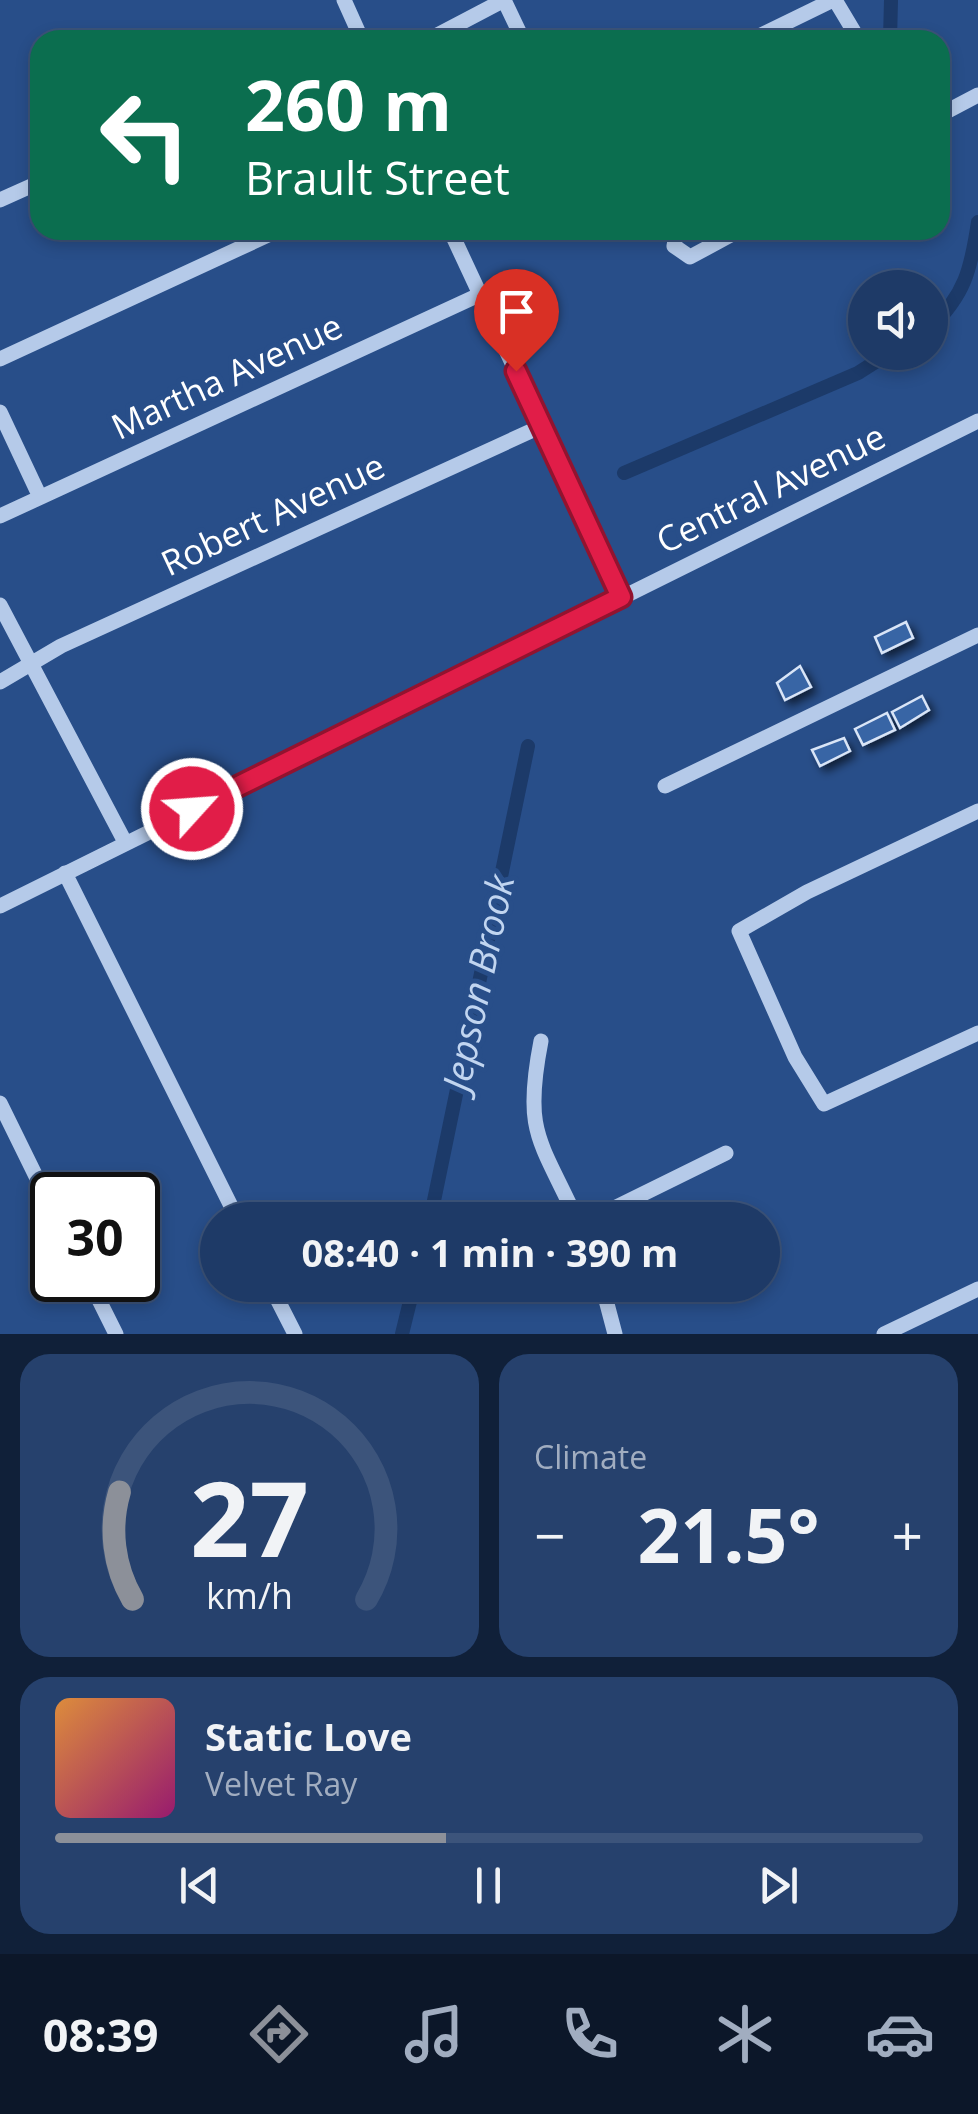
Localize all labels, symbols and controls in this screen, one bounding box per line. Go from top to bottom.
text: 260 m [245,56,452,152]
icon: left [80,70,210,200]
text: Brault Street [245,147,510,208]
pin [474,269,559,372]
map controls [848,270,948,370]
button: sound [848,270,948,370]
icon: arrive [489,284,544,339]
street label: Martha Avenue [103,302,349,450]
street label: Central Avenue [648,412,893,563]
street label: Robert Avenue [153,441,392,586]
position arrow [140,757,244,861]
water label: Jepson Brook [428,868,526,1101]
speed limit sign: 30 [30,1172,160,1302]
text: 08:40 · 1 min · 390 m [302,1226,678,1278]
text: Climate [534,1435,647,1478]
text: 27 [190,1446,309,1587]
text: 21.5° [637,1483,820,1585]
text: − [534,1497,565,1572]
text: + [892,1497,923,1572]
text: km/h [206,1571,293,1619]
text: Static Love [205,1710,412,1762]
text: Velvet Ray [205,1762,357,1805]
icon: previous [172,1858,227,1913]
icon: pause [461,1858,516,1913]
icon: next [751,1858,806,1913]
icon: directions [244,1999,314,2069]
icon: music [399,1999,469,2069]
icon: phone [555,1999,625,2069]
icon: climate [710,1999,780,2069]
icon: car [865,1999,935,2069]
text: 08:39 [43,2004,158,2065]

